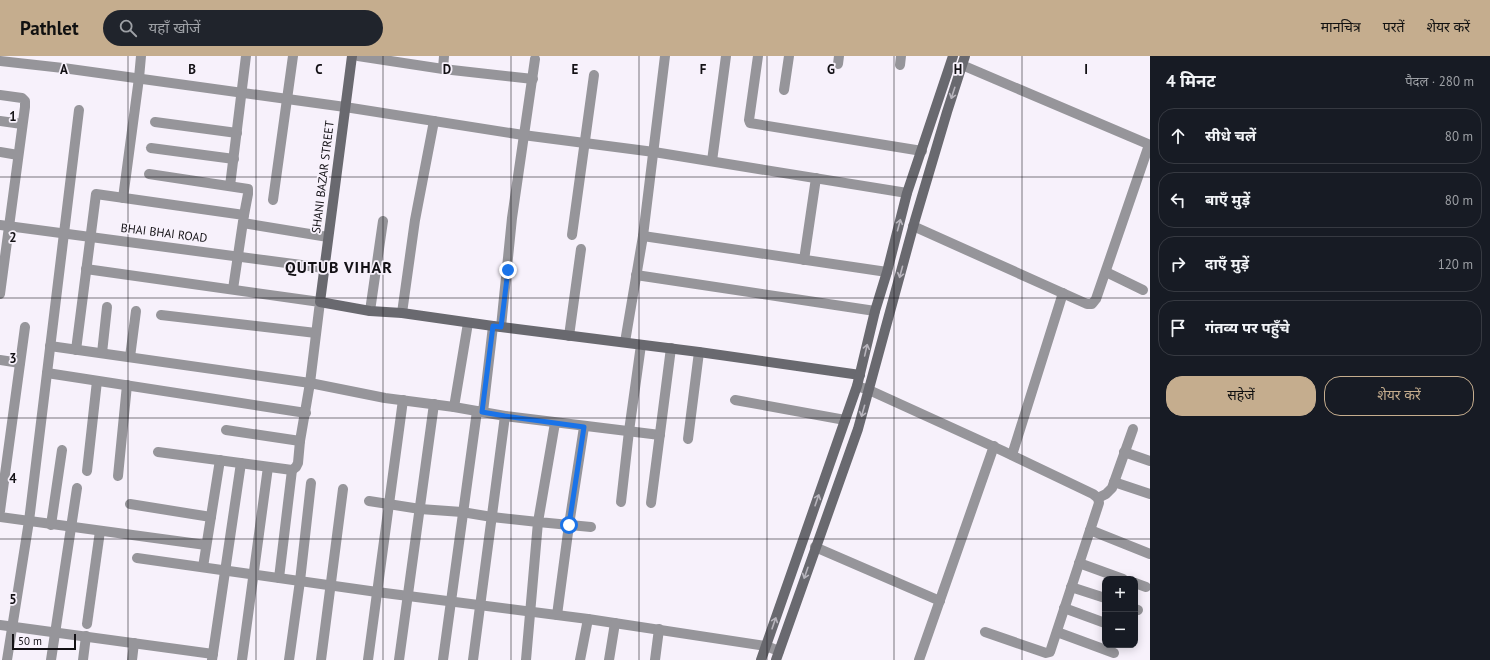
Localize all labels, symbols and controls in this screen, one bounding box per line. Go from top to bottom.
search box [103,10,383,46]
text: Pathlet [20,16,79,40]
icon: search [117,17,139,39]
text: यहाँ खोजें [149,18,200,37]
text: मानचित्र [1321,18,1361,36]
text: परतें [1383,18,1404,36]
text: शेयर करें [1426,18,1470,36]
text: A [60,61,68,78]
text: B [188,61,196,78]
text: C [315,61,323,78]
text: D [443,61,451,78]
text: E [572,61,579,78]
text: F [700,61,707,78]
text: G [827,61,835,78]
text: H [954,61,962,78]
text: I [1084,61,1088,78]
text: 4 मिनट [1166,70,1216,92]
text: पैदल · 280 m [1405,73,1474,90]
one-way arrow [949,86,956,99]
text: 1 [9,108,17,125]
street label: SHANI BAZAR STREET [308,119,337,234]
icon: ahead [1167,125,1189,147]
text: सीधे चलें [1205,126,1256,145]
text: 80 m [1445,128,1473,145]
icon: left [1167,189,1189,211]
text: बाएँ मुड़ें [1205,190,1250,209]
text: 80 m [1445,192,1473,209]
one-way arrow [896,219,903,232]
street label: BHAI BHAI ROAD [120,220,208,245]
text: 2 [9,229,17,246]
icon: right [1167,253,1189,275]
text: दाएँ मुड़ें [1205,254,1249,273]
text: 120 m [1438,256,1473,273]
district label: QUTUB VIHAR [285,257,393,277]
route end [499,261,517,279]
one-way arrow [897,265,904,278]
icon: arrive [1167,317,1189,339]
text: गंतव्य पर पहुँचे [1205,318,1290,337]
one-way arrow [862,344,870,357]
text: 3 [9,350,17,367]
button: सहेजें [1166,376,1316,416]
button: शेयर करें [1324,376,1474,416]
one-way arrow [859,404,866,417]
text: 4 [9,470,17,487]
one-way arrow [813,495,821,507]
route start [560,516,578,534]
one-way arrow [801,566,809,578]
map controls [1102,576,1138,648]
button: + [1102,576,1138,612]
text: 5 [9,591,17,608]
button: − [1102,612,1138,648]
one-way arrow [771,617,778,630]
scale bar [12,632,76,651]
text: 50 m [18,634,42,648]

